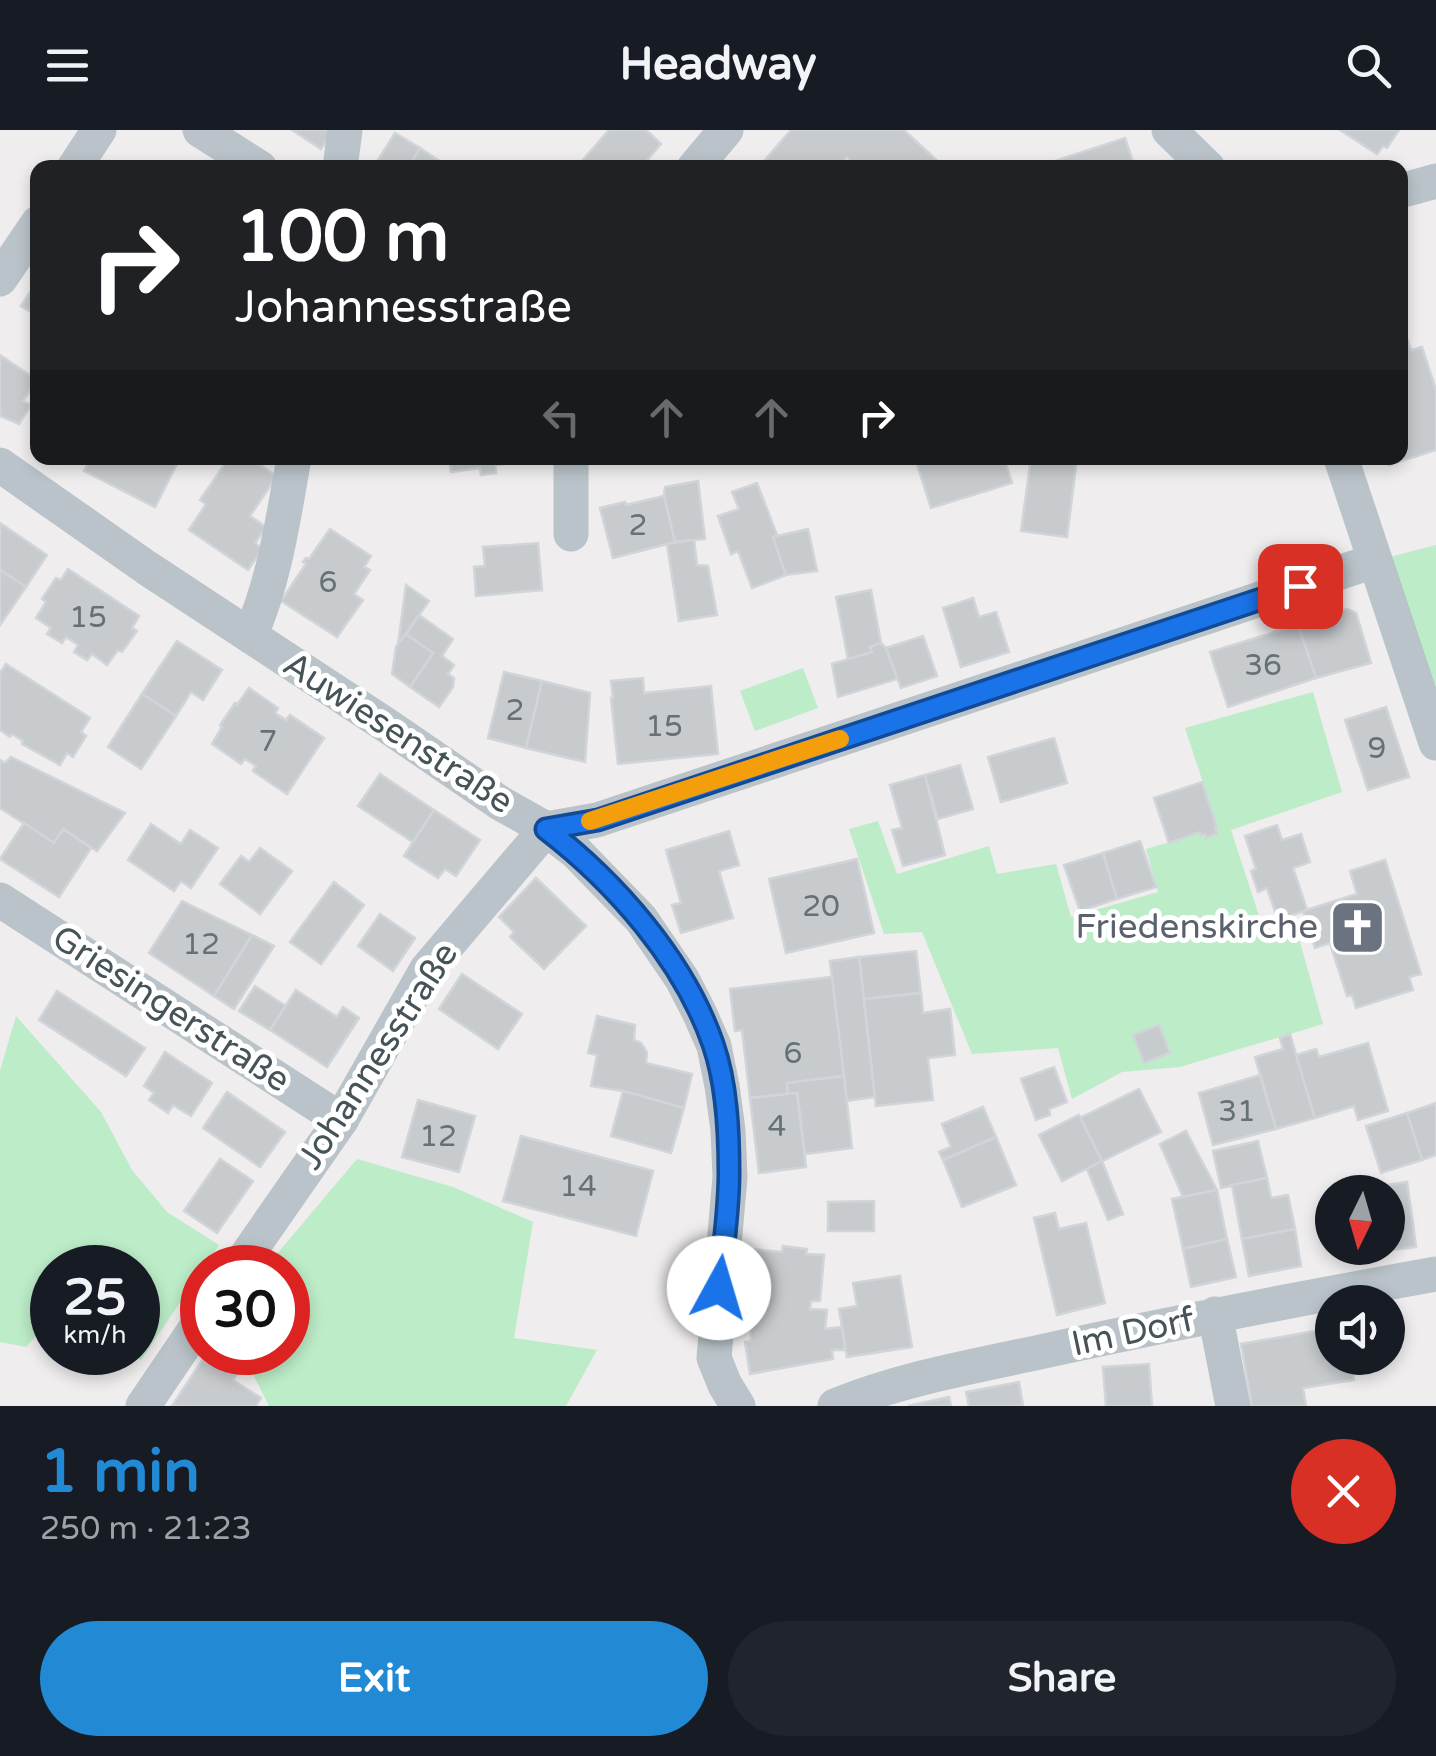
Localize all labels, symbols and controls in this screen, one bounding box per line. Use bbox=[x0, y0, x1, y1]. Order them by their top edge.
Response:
icon: menu bbox=[40, 38, 95, 93]
text: Headway bbox=[620, 38, 816, 92]
icon: search bbox=[1341, 38, 1396, 93]
text: 100 m bbox=[235, 196, 449, 280]
icon: right bbox=[70, 200, 200, 330]
text: Johannesstraße bbox=[235, 281, 572, 335]
icon: left bbox=[534, 390, 589, 445]
icon: ahead bbox=[639, 390, 694, 445]
icon: ahead bbox=[744, 390, 799, 445]
icon: right bbox=[849, 390, 904, 445]
house number: 2 bbox=[629, 507, 647, 544]
pin bbox=[1258, 544, 1343, 629]
icon: arrive bbox=[1273, 559, 1328, 614]
house number: 6 bbox=[319, 564, 337, 601]
house number: 15 bbox=[69, 599, 107, 636]
street label: Auwiesenstraße bbox=[275, 643, 521, 823]
house number: 36 bbox=[1244, 647, 1282, 684]
house number: 2 bbox=[506, 692, 524, 729]
house number: 15 bbox=[645, 708, 683, 745]
house number: 7 bbox=[259, 723, 277, 760]
house number: 9 bbox=[1368, 730, 1386, 767]
house number: 20 bbox=[802, 888, 840, 925]
church icon: Friedenskirche bbox=[1327, 897, 1387, 957]
place label: Friedenskirche bbox=[1075, 906, 1318, 948]
street label: Griesingerstraße bbox=[44, 917, 298, 1101]
house number: 12 bbox=[182, 926, 220, 963]
street label: Johannesstraße bbox=[289, 935, 467, 1177]
house number: 6 bbox=[784, 1035, 802, 1072]
house number: 31 bbox=[1218, 1093, 1256, 1130]
house number: 4 bbox=[768, 1108, 786, 1145]
house number: 12 bbox=[419, 1118, 457, 1155]
house number: 14 bbox=[559, 1168, 597, 1205]
north arrow bbox=[1315, 1175, 1405, 1265]
map controls bbox=[1315, 1175, 1405, 1375]
position arrow bbox=[667, 1236, 771, 1340]
speed limit sign: 30 bbox=[180, 1245, 310, 1375]
text: 25 bbox=[64, 1268, 126, 1328]
button: sound bbox=[1315, 1285, 1405, 1375]
street label: Im Dorf bbox=[1068, 1298, 1199, 1365]
text: km/h bbox=[64, 1320, 126, 1350]
text: 1 min bbox=[40, 1436, 200, 1508]
button: close bbox=[1291, 1439, 1396, 1544]
text: 250 m · 21:23 bbox=[40, 1510, 252, 1548]
button: Exit bbox=[40, 1621, 708, 1736]
button: Share bbox=[728, 1621, 1396, 1736]

